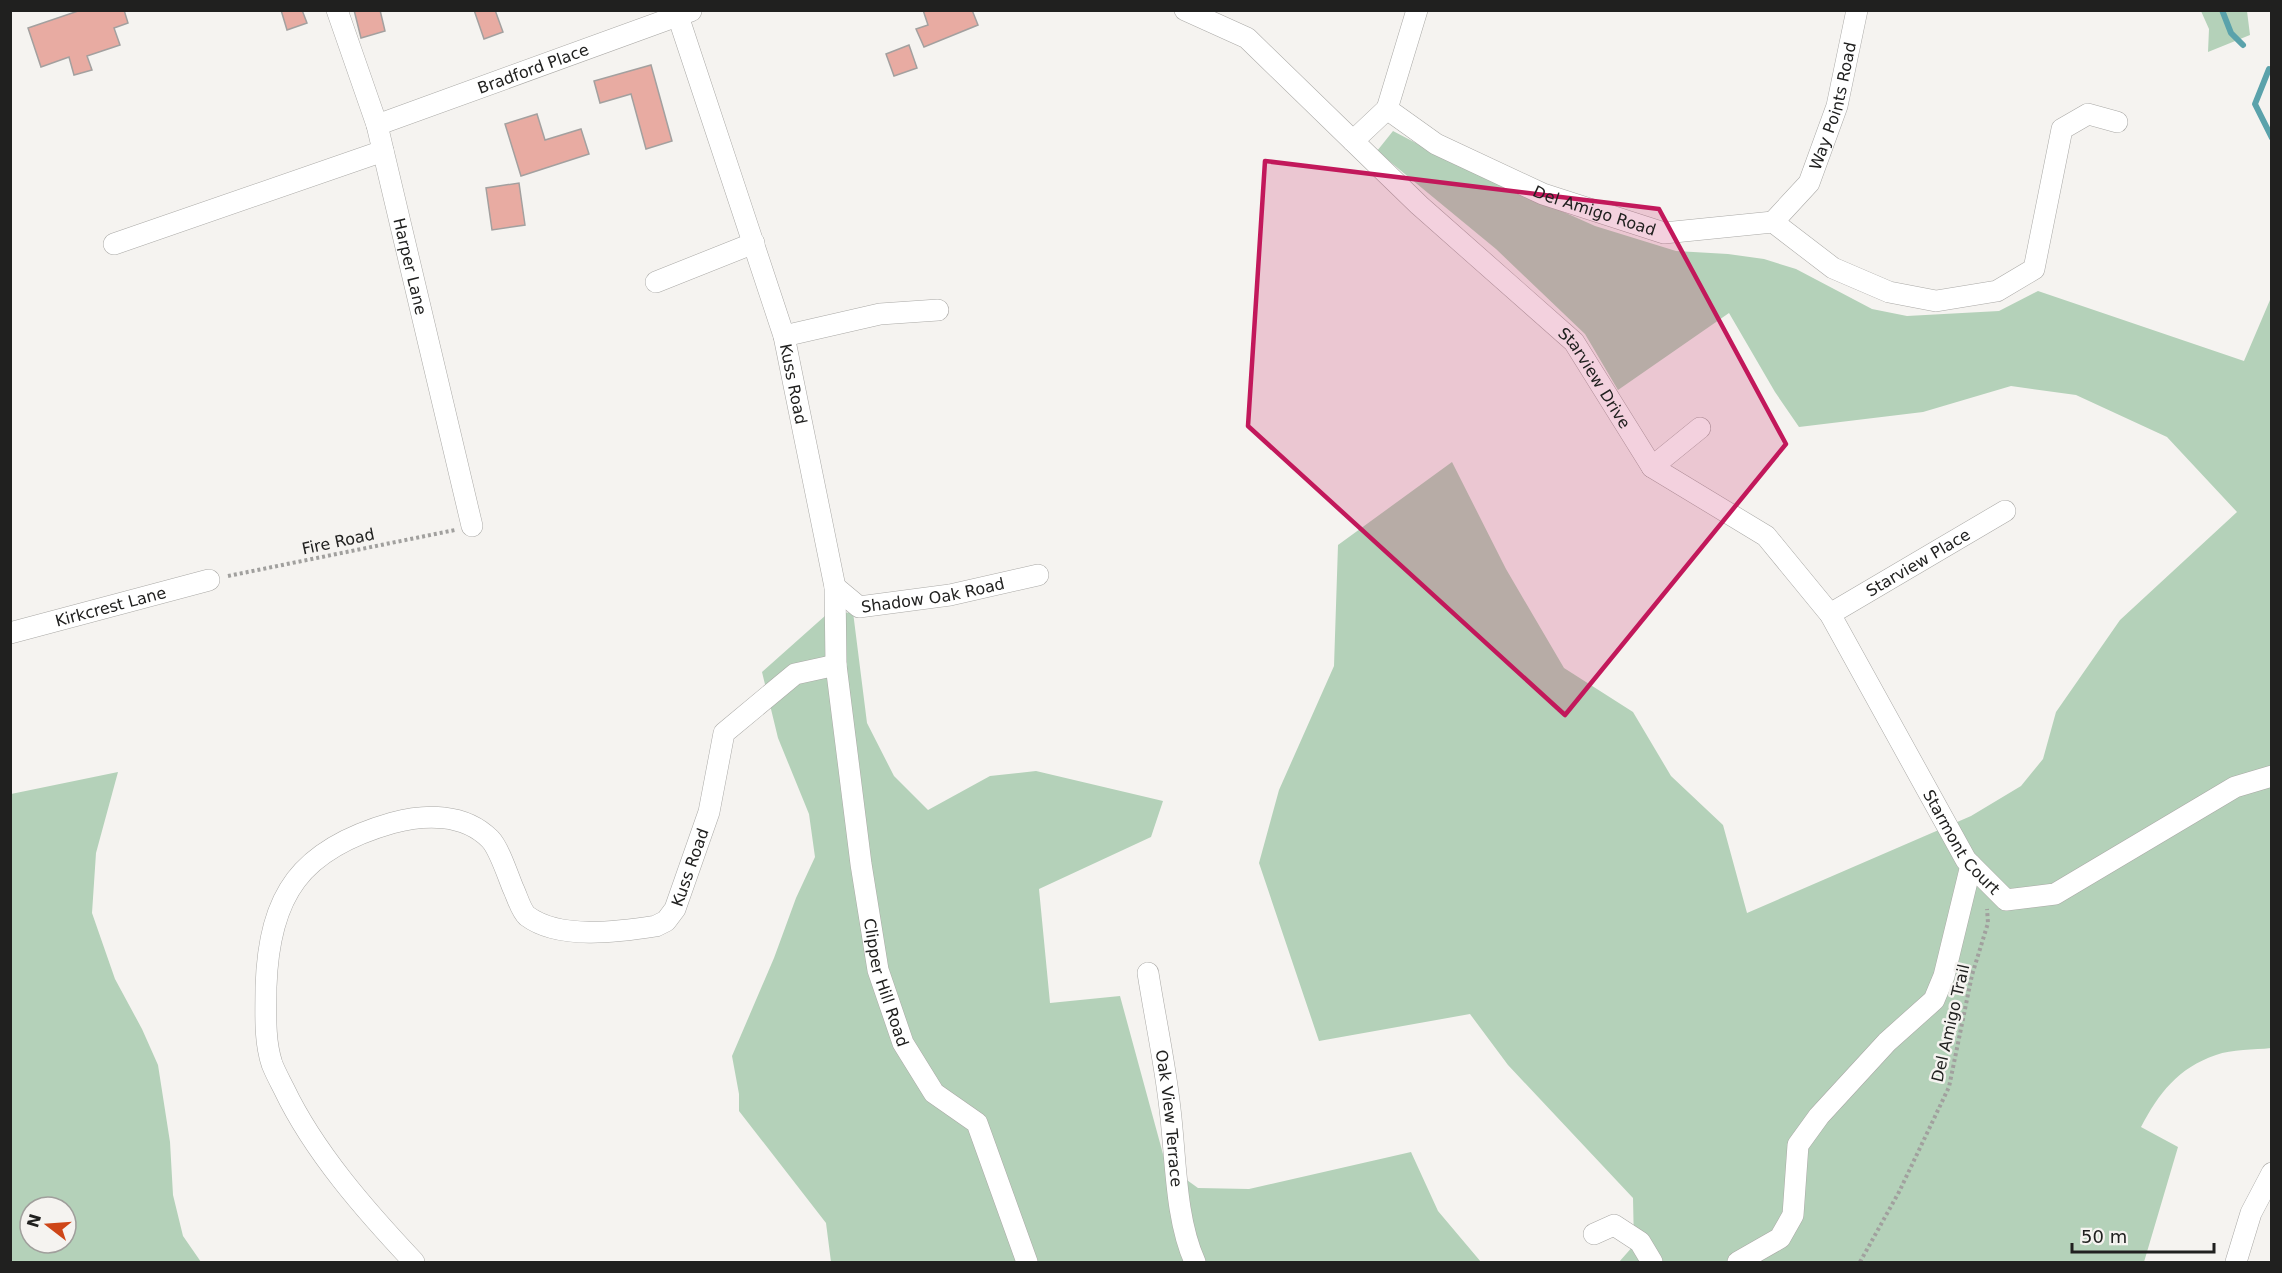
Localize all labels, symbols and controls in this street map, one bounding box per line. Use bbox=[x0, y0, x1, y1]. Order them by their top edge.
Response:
street label: Bradford Place bbox=[475, 40, 591, 98]
street label: Way Points Road bbox=[1806, 40, 1860, 173]
street label: Del Amigo Road bbox=[1530, 182, 1658, 240]
street label: Harper Lane bbox=[389, 216, 431, 317]
street label: Starview Drive bbox=[1554, 324, 1635, 432]
street label: Kuss Road bbox=[776, 342, 811, 426]
street label: Fire Road bbox=[300, 525, 376, 558]
street label: Starview Place bbox=[1863, 525, 1974, 601]
street label: Shadow Oak Road bbox=[860, 574, 1006, 617]
street label: Kirkcrest Lane bbox=[53, 583, 168, 631]
street label: Starmont Court bbox=[1919, 786, 2004, 898]
street label: Kuss Road bbox=[668, 826, 713, 909]
street label: Clipper Hill Road bbox=[860, 917, 912, 1049]
street label: Del Amigo Trail bbox=[1928, 962, 1973, 1084]
street label: Oak View Terrace bbox=[1152, 1048, 1186, 1188]
north arrow bbox=[18, 1195, 78, 1255]
text: N bbox=[23, 1212, 45, 1230]
scale bar bbox=[2072, 1216, 2214, 1254]
text: 50 m bbox=[2081, 1226, 2127, 1247]

